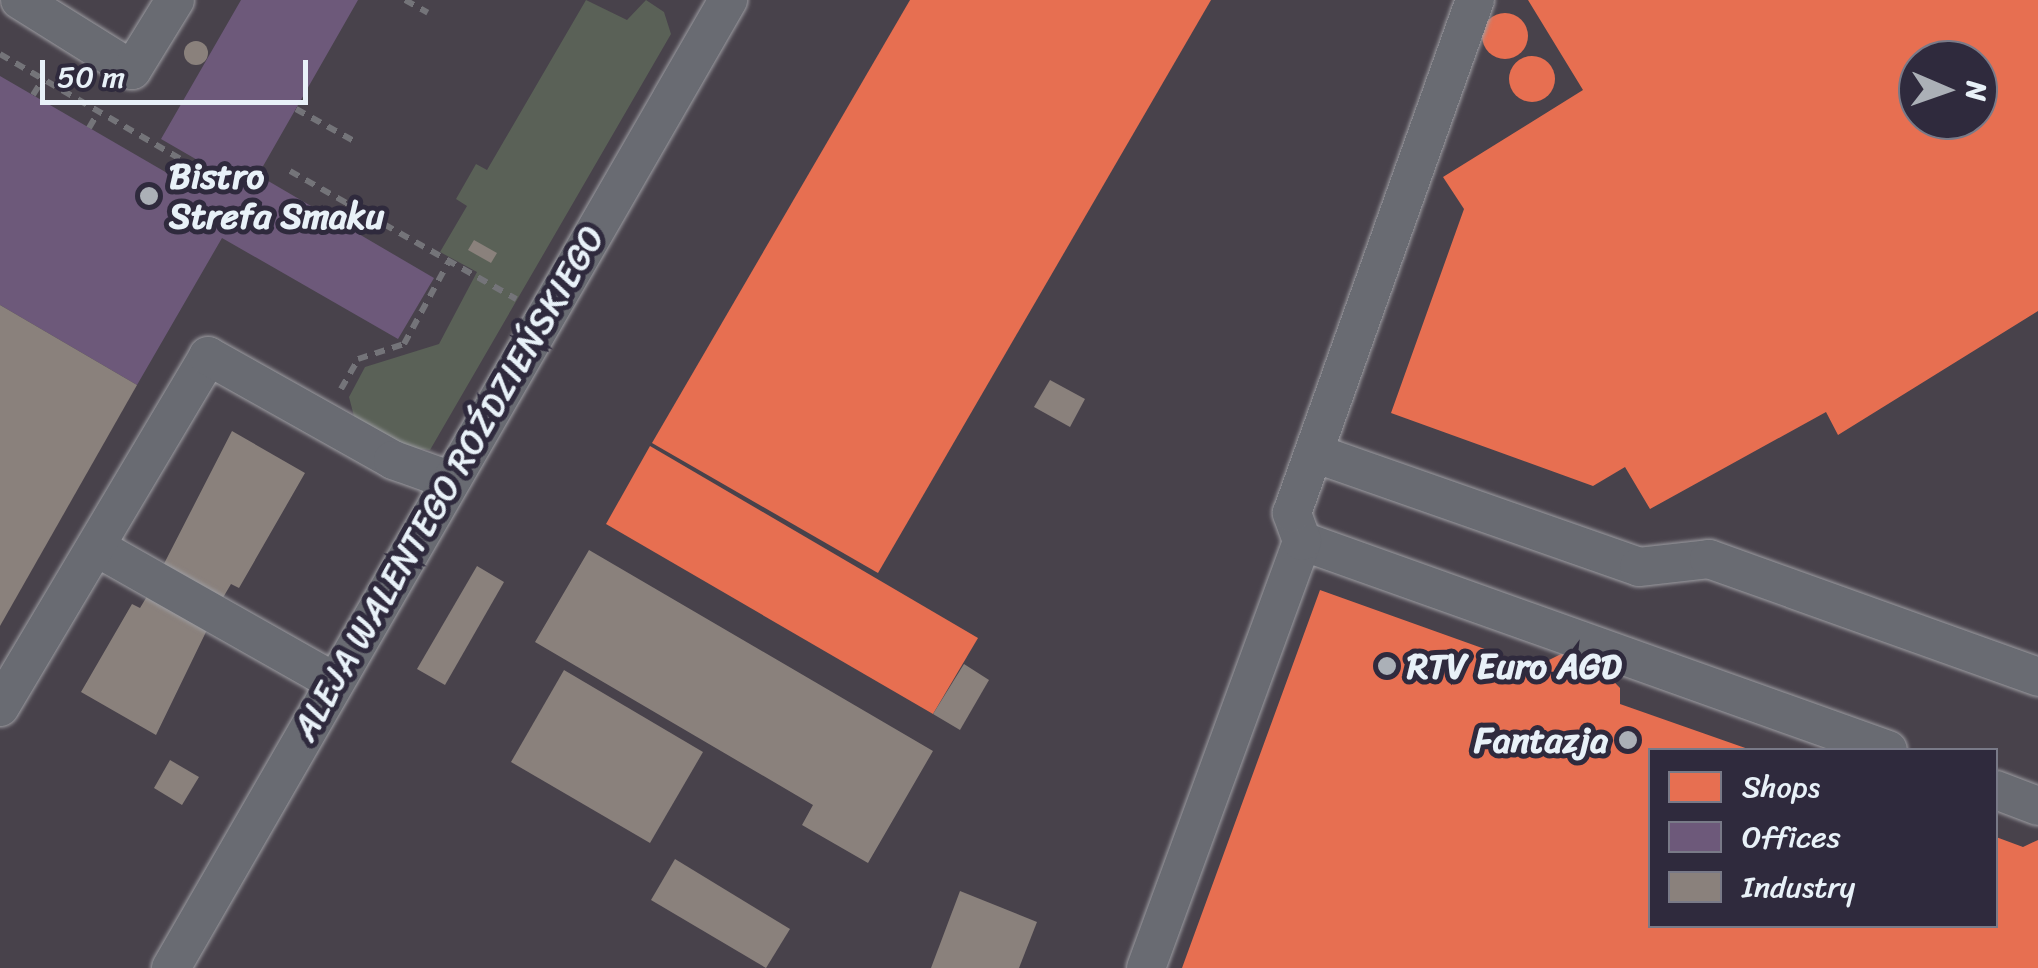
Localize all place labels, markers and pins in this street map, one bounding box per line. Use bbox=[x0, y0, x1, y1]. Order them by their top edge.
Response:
place label: Bistro Strefa Smaku bbox=[169, 155, 384, 237]
marker: Bistro Strefa Smaku bbox=[138, 185, 160, 207]
place label: RTV Euro AGD bbox=[1407, 645, 1622, 687]
marker: RTV Euro AGD bbox=[1376, 655, 1398, 677]
place label: Fantazja bbox=[1474, 719, 1608, 761]
marker: Fantazja bbox=[1617, 729, 1639, 751]

